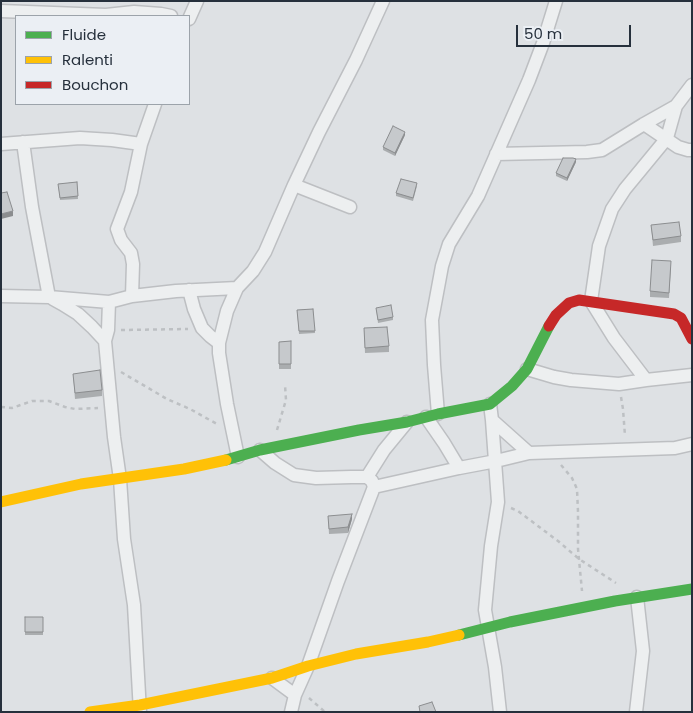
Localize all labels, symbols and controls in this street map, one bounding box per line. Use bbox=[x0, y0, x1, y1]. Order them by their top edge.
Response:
legend bbox=[15, 15, 190, 105]
scale bar bbox=[518, 15, 633, 47]
text: 50 m bbox=[524, 23, 562, 44]
text: Fluide bbox=[62, 24, 106, 45]
text: Ralenti bbox=[62, 49, 113, 70]
text: Bouchon bbox=[62, 74, 128, 95]

